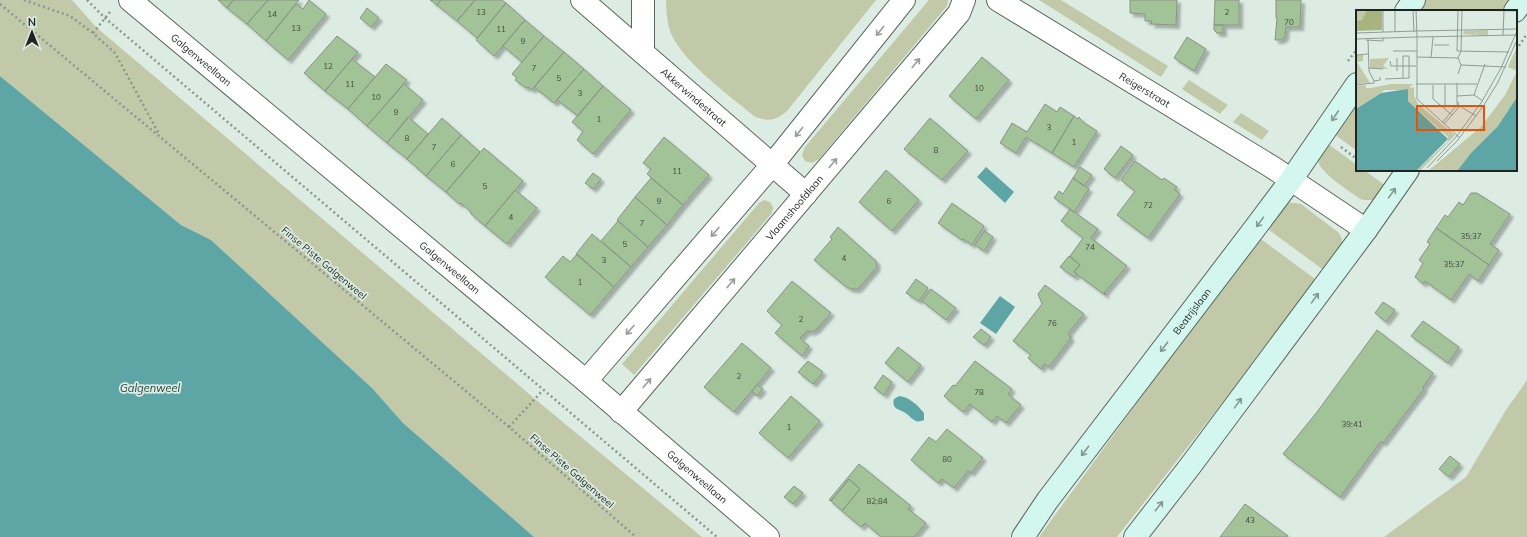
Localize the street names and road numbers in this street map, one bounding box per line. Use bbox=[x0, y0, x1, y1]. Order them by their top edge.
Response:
street label: Galgenweellaan bbox=[168, 31, 234, 89]
street label: Akkerwindestraat bbox=[658, 65, 730, 129]
street label: Reigerstraat bbox=[1117, 69, 1173, 110]
street label: Vlaamshoofdlaan bbox=[763, 172, 826, 243]
street label: Finse Piste Galgenweel bbox=[279, 224, 369, 302]
street label: Galgenweellaan bbox=[417, 238, 483, 297]
street label: Beatrijslaan bbox=[1170, 285, 1214, 337]
street label: Finse Piste Galgenweel bbox=[527, 431, 617, 511]
street label: Galgenweellaan bbox=[665, 447, 730, 506]

